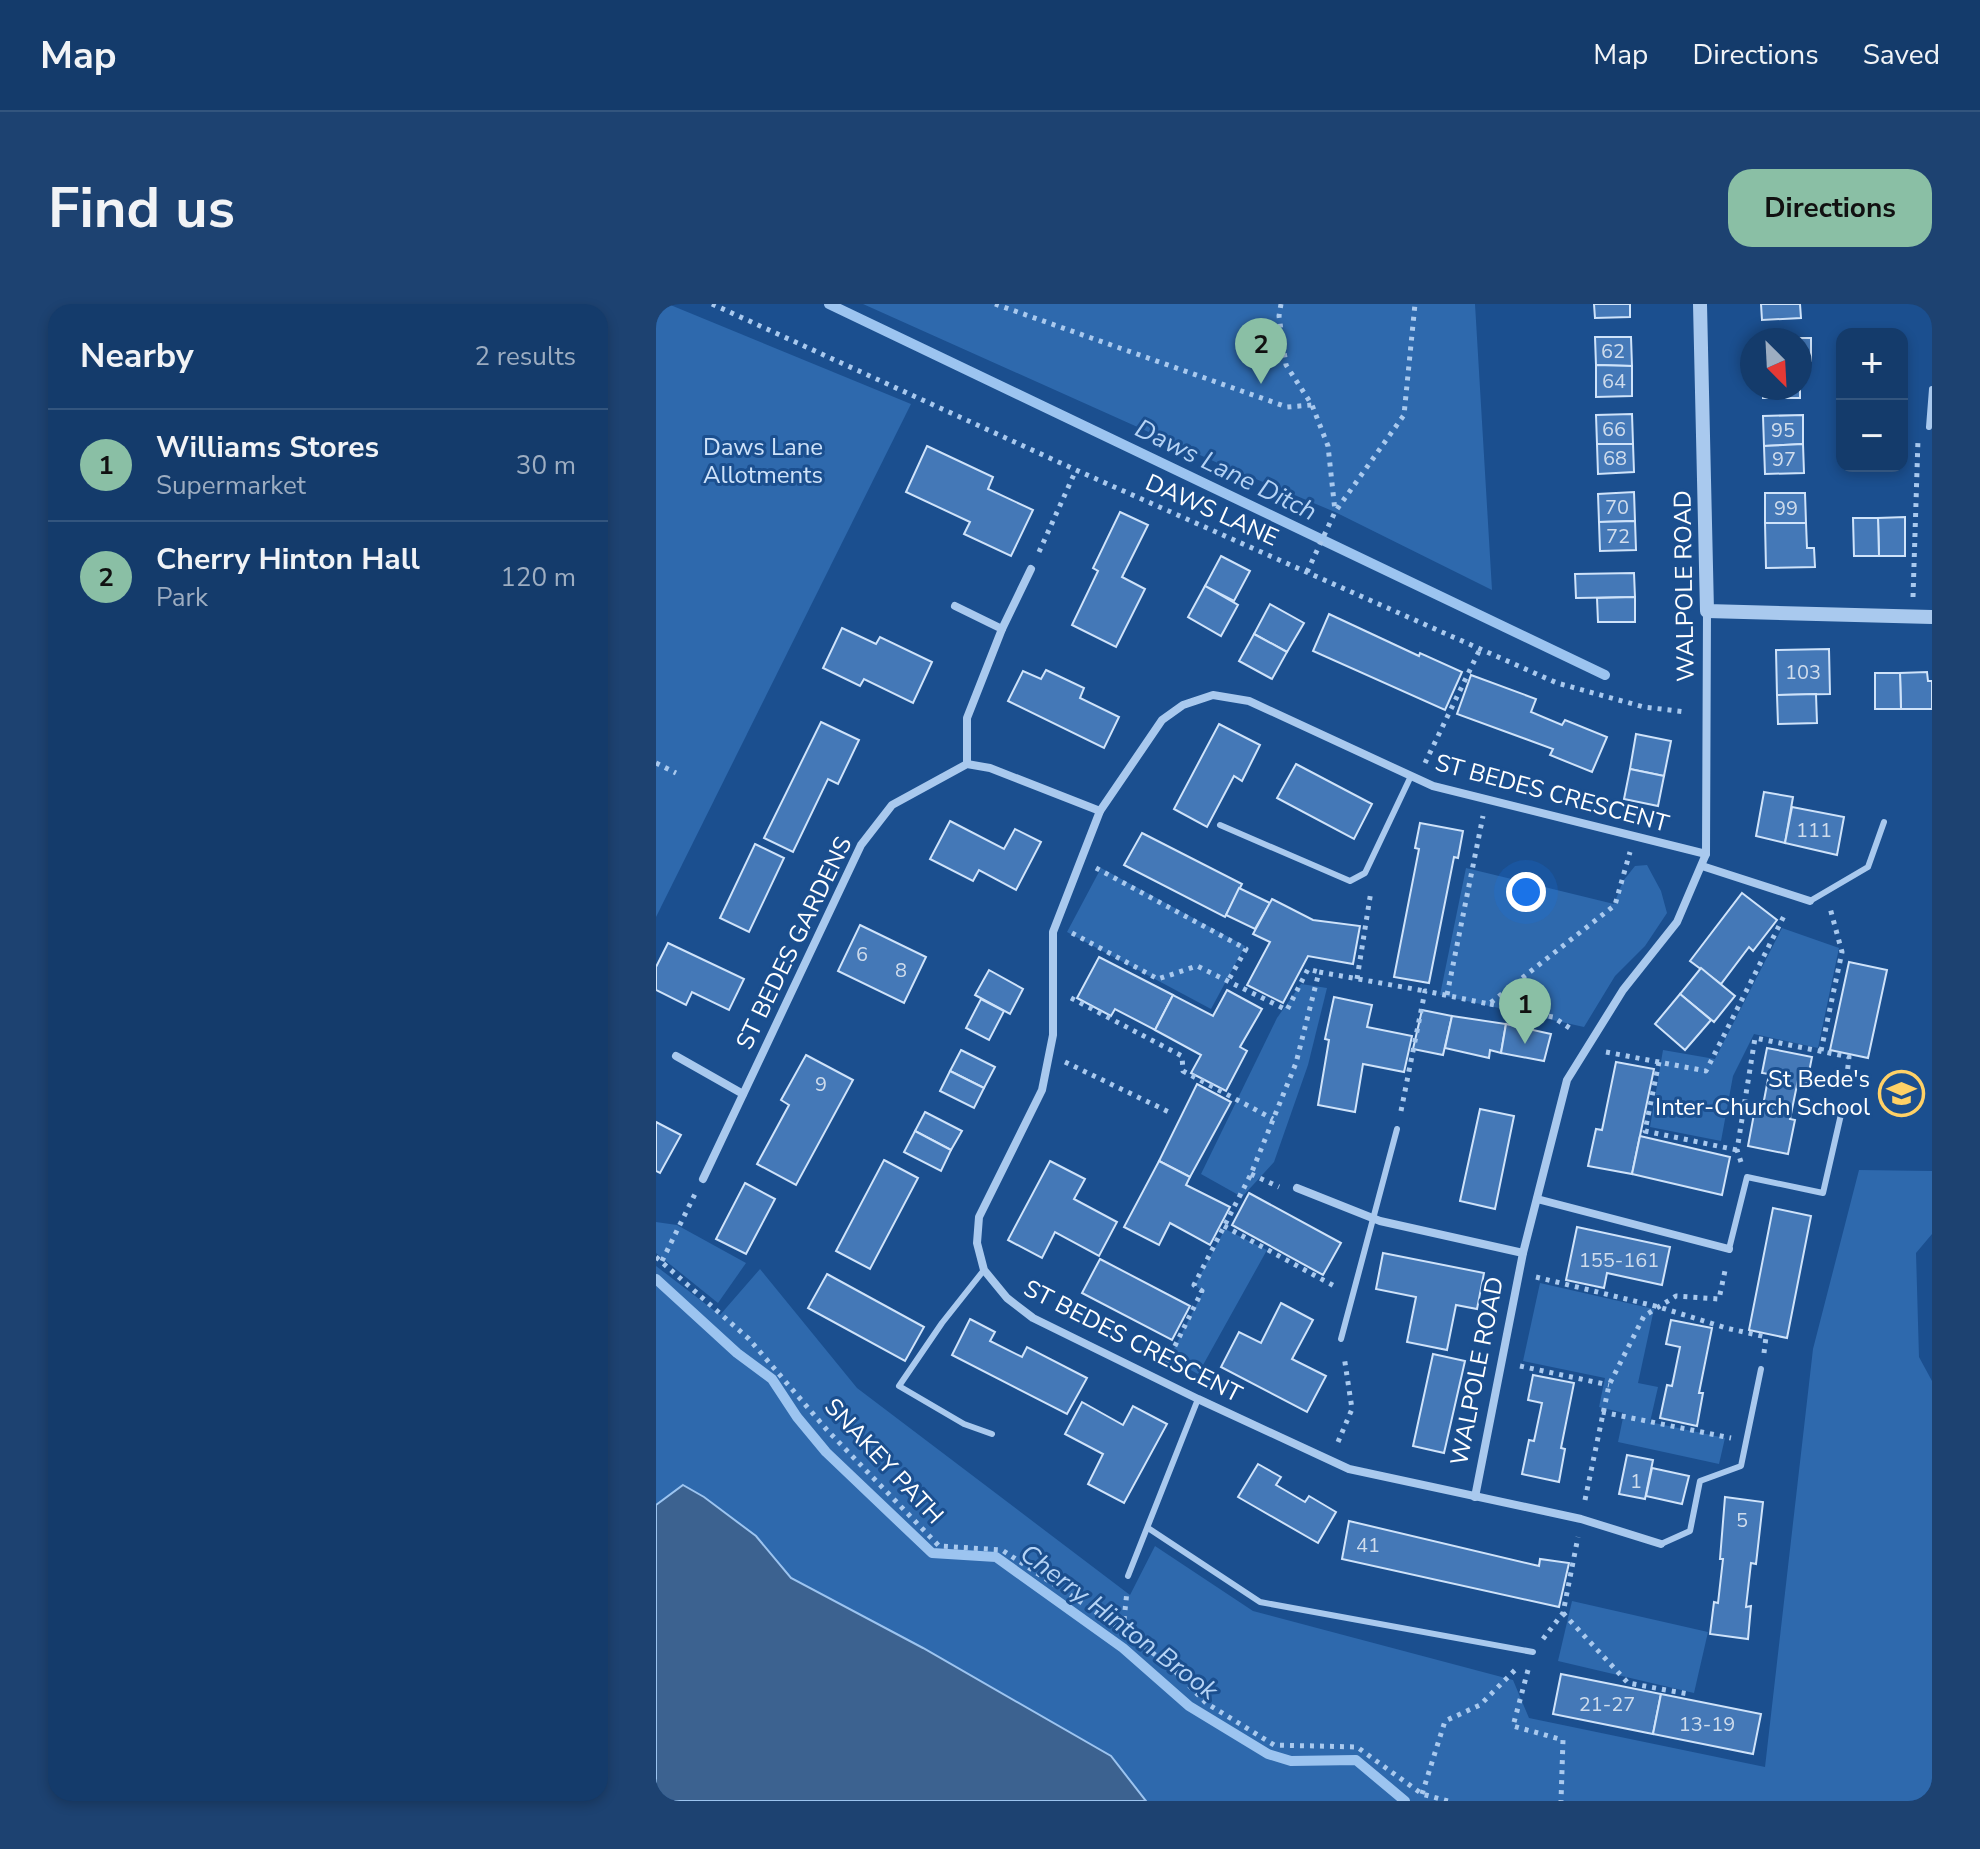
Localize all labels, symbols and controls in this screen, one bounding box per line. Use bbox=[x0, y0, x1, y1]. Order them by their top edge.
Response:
text: Map bbox=[40, 30, 117, 81]
text: Map bbox=[1593, 36, 1648, 74]
text: Directions bbox=[1692, 36, 1819, 74]
text: Saved bbox=[1863, 36, 1940, 74]
button: Directions bbox=[1728, 169, 1932, 247]
text: Find us bbox=[48, 170, 235, 247]
pin: 2 bbox=[1235, 318, 1287, 384]
north arrow bbox=[1740, 328, 1812, 400]
map controls bbox=[1836, 328, 1908, 472]
button: + bbox=[1836, 328, 1908, 400]
text: Nearby bbox=[80, 333, 194, 379]
house number: 62 bbox=[1601, 338, 1625, 365]
text: 2 results bbox=[475, 339, 576, 374]
house number: 64 bbox=[1602, 368, 1626, 395]
button: − bbox=[1836, 400, 1908, 472]
water label: Daws Lane Ditch bbox=[1129, 411, 1323, 529]
house number: 66 bbox=[1602, 416, 1626, 443]
house number: 95 bbox=[1771, 417, 1795, 444]
text: Williams Stores bbox=[156, 427, 379, 468]
park label: Daws Lane Allotments bbox=[703, 431, 823, 491]
house number: 68 bbox=[1603, 445, 1627, 472]
house number: 97 bbox=[1772, 446, 1796, 473]
text: 1 bbox=[98, 448, 114, 483]
text: 30 m bbox=[516, 448, 576, 483]
street label: DAWS LANE bbox=[1140, 466, 1284, 554]
text: Supermarket bbox=[156, 468, 306, 503]
street label: WALPOLE ROAD bbox=[1666, 490, 1702, 682]
house number: 70 bbox=[1605, 494, 1629, 521]
house number: 99 bbox=[1774, 495, 1798, 522]
house number: 72 bbox=[1606, 523, 1630, 550]
text: Cherry Hinton Hall bbox=[156, 539, 420, 580]
text: 2 bbox=[98, 560, 114, 595]
text: 120 m bbox=[500, 560, 576, 595]
text: Park bbox=[156, 580, 208, 615]
house number: 103 bbox=[1785, 659, 1821, 686]
street label: ST BEDES CRESCENT bbox=[1432, 746, 1673, 840]
house number: 111 bbox=[1796, 817, 1832, 844]
street label: ST BEDES GARDENS bbox=[729, 831, 859, 1055]
your location bbox=[1506, 872, 1546, 912]
house number: 6 bbox=[856, 941, 868, 968]
house number: 8 bbox=[895, 957, 907, 984]
pin: 1 bbox=[1499, 978, 1551, 1044]
place label: St Bede's Inter-Church School bbox=[1655, 1063, 1870, 1123]
school or university icon: St Bede's Inter-Church School bbox=[1877, 1069, 1925, 1117]
house number: 9 bbox=[815, 1071, 827, 1098]
house number: 155-161 bbox=[1579, 1247, 1659, 1274]
street label: ST BEDES CRESCENT bbox=[1018, 1272, 1248, 1410]
street label: WALPOLE ROAD bbox=[1443, 1274, 1511, 1468]
street label: SNAKEY PATH bbox=[817, 1391, 951, 1531]
house number: 1 bbox=[1630, 1468, 1642, 1495]
house number: 5 bbox=[1736, 1507, 1748, 1534]
house number: 41 bbox=[1356, 1532, 1380, 1559]
water label: Cherry Hinton Brook bbox=[1013, 1536, 1226, 1709]
house number: 21-27 bbox=[1579, 1691, 1635, 1718]
house number: 13-19 bbox=[1679, 1711, 1735, 1738]

